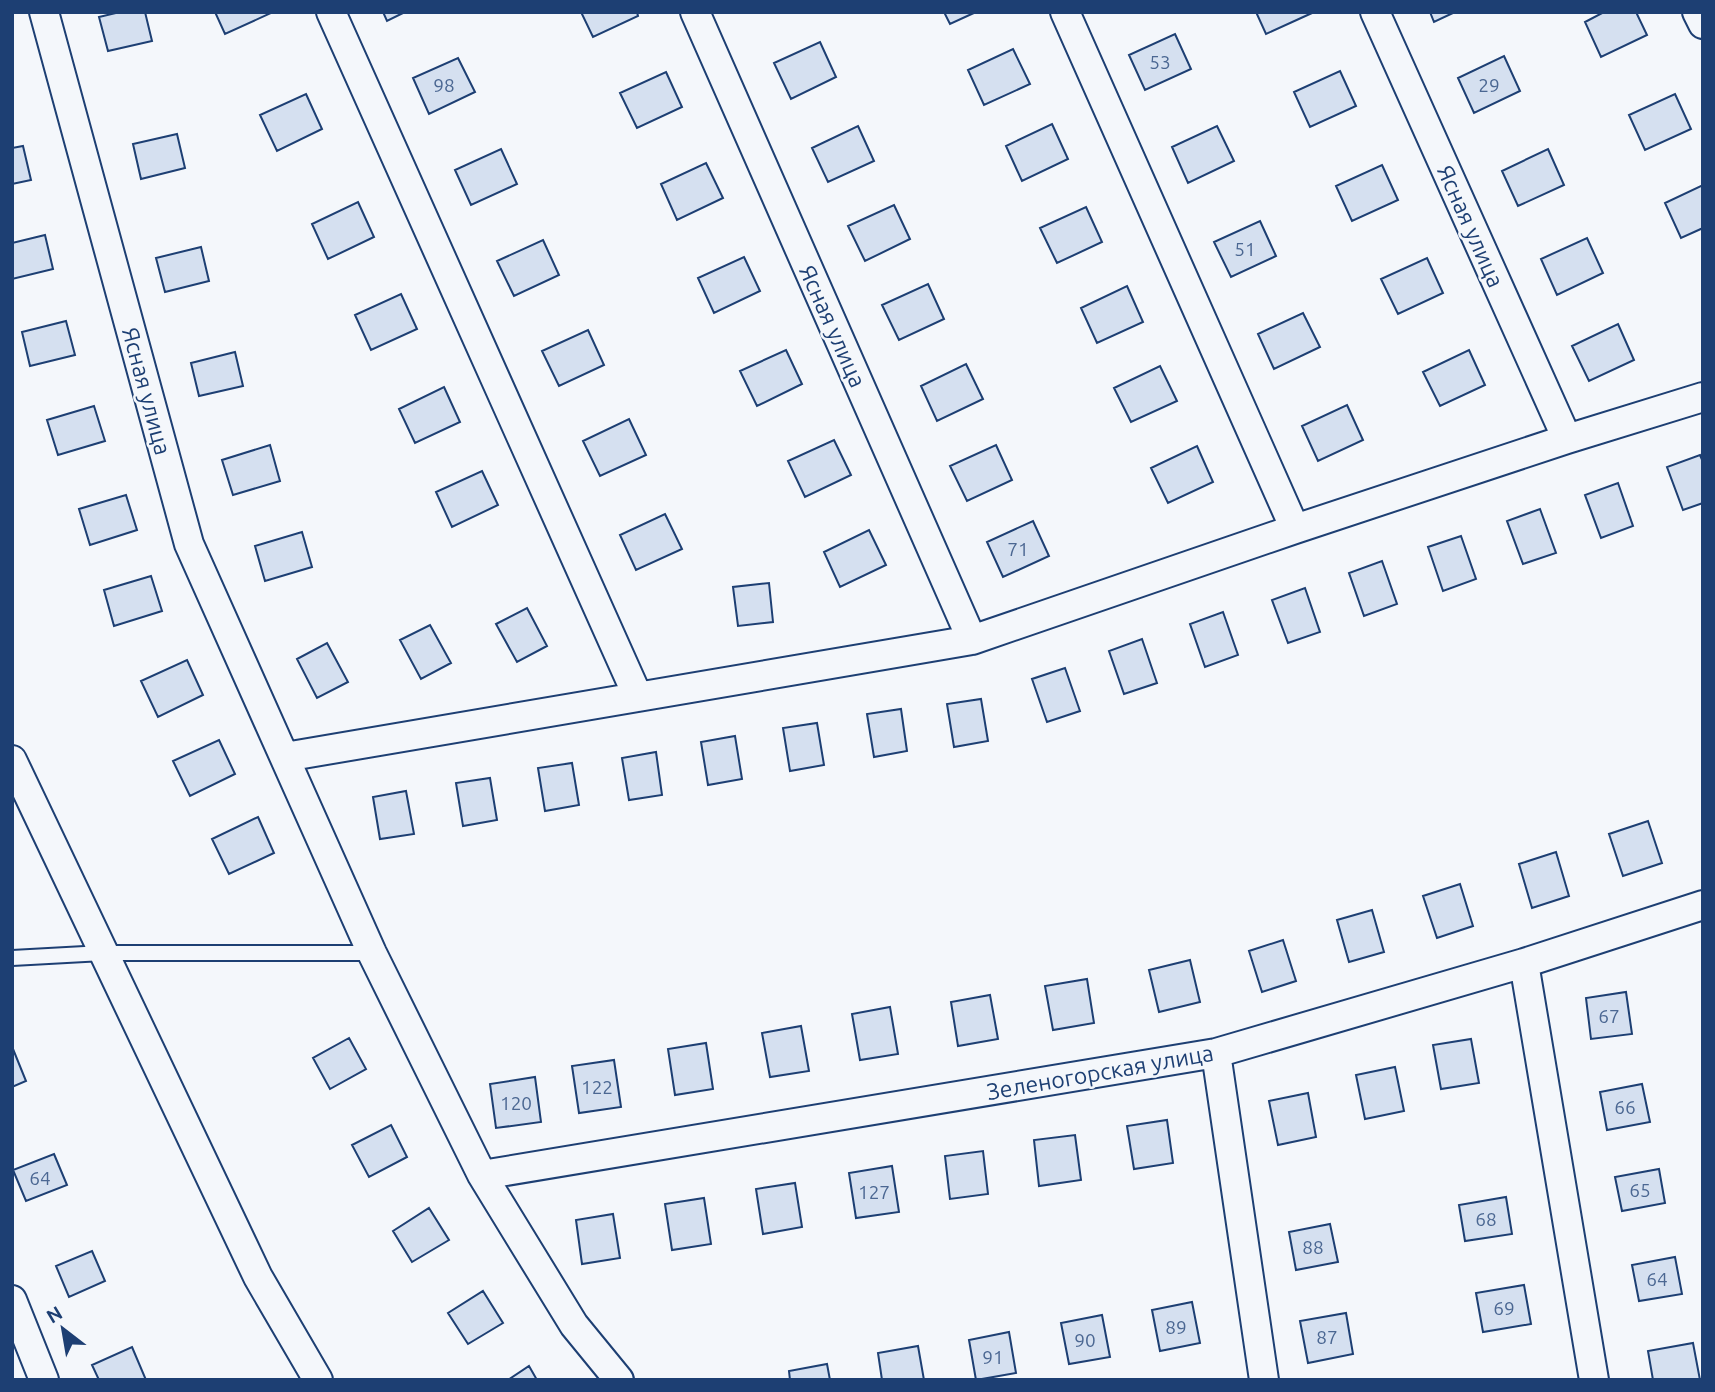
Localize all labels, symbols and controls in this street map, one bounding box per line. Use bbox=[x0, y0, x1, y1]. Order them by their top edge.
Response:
house number: 53 bbox=[1149, 51, 1171, 73]
house number: 98 bbox=[433, 74, 455, 96]
house number: 29 bbox=[1478, 74, 1500, 96]
street label: Ясная улица bbox=[1433, 161, 1509, 291]
house number: 51 bbox=[1234, 238, 1256, 260]
street label: Ясная улица bbox=[795, 261, 871, 391]
street label: Ясная улица bbox=[118, 325, 176, 457]
house number: 71 bbox=[1007, 538, 1029, 560]
house number: 67 bbox=[1598, 1005, 1620, 1027]
street label: Зеленогорская улица bbox=[985, 1040, 1215, 1104]
house number: 122 bbox=[581, 1076, 613, 1098]
house number: 120 bbox=[500, 1092, 532, 1114]
house number: 66 bbox=[1614, 1096, 1636, 1118]
house number: 64 bbox=[29, 1167, 51, 1189]
house number: 65 bbox=[1629, 1179, 1651, 1201]
house number: 127 bbox=[858, 1181, 890, 1203]
house number: 68 bbox=[1475, 1208, 1497, 1230]
house number: 88 bbox=[1302, 1236, 1324, 1258]
house number: 64 bbox=[1646, 1268, 1668, 1290]
north arrow bbox=[28, 1294, 98, 1364]
house number: 69 bbox=[1493, 1297, 1515, 1319]
text: N bbox=[42, 1301, 66, 1328]
house number: 89 bbox=[1165, 1316, 1187, 1338]
house number: 87 bbox=[1316, 1326, 1338, 1348]
house number: 90 bbox=[1074, 1329, 1096, 1351]
house number: 91 bbox=[982, 1346, 1004, 1368]

